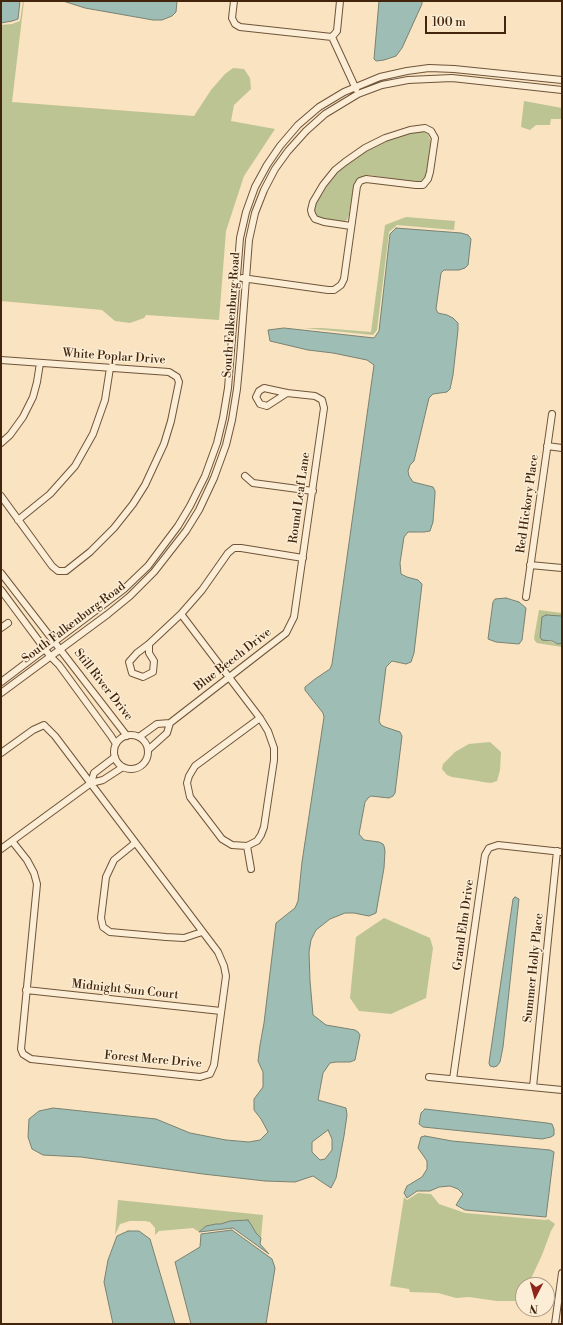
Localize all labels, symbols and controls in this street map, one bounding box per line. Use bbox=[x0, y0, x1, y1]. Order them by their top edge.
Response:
scale bar bbox=[427, 8, 508, 34]
text: 100 m bbox=[432, 15, 466, 30]
street label: South Falkenburg Road bbox=[220, 252, 244, 378]
street label: White Poplar Drive bbox=[62, 346, 166, 368]
street label: Round Leaf Lane bbox=[286, 451, 314, 545]
street label: Red Hickory Place bbox=[514, 454, 542, 554]
street label: South Falkenburg Road bbox=[19, 579, 129, 667]
street label: Blue Beech Drive bbox=[192, 625, 274, 695]
street label: Still River Drive bbox=[71, 646, 135, 724]
street label: Grand Elm Drive bbox=[450, 879, 478, 971]
street label: Summer Holly Place bbox=[521, 912, 547, 1024]
street label: Midnight Sun Court bbox=[71, 977, 179, 1003]
street label: Forest Mere Drive bbox=[104, 1049, 202, 1071]
north arrow bbox=[515, 1277, 555, 1317]
text: N bbox=[529, 1301, 539, 1315]

